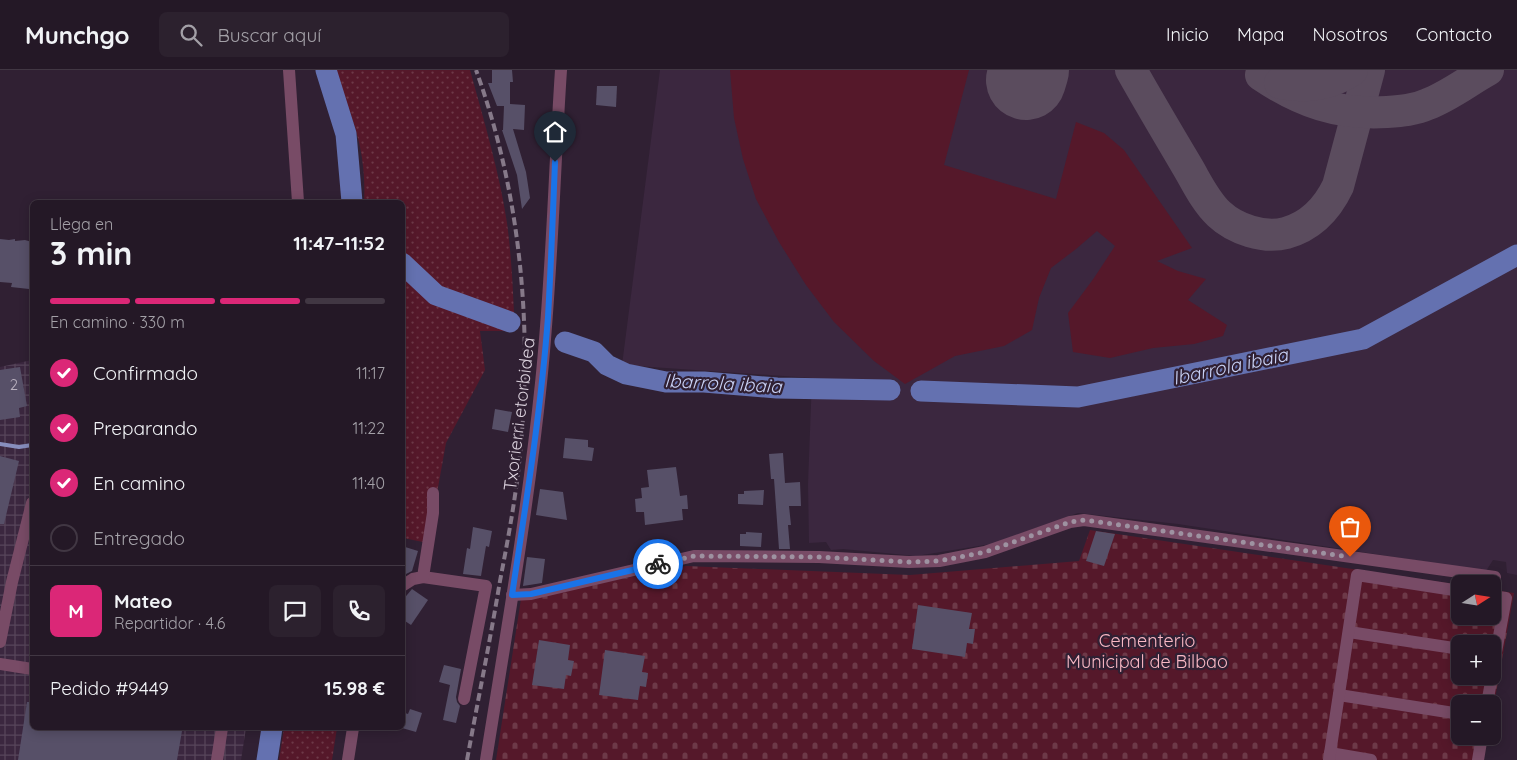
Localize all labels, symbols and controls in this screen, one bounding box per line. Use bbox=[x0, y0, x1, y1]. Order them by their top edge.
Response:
search box bbox=[159, 12, 509, 57]
text: Munchgo bbox=[25, 20, 129, 50]
icon: search bbox=[177, 21, 205, 49]
text: Buscar aquí bbox=[217, 23, 321, 47]
text: Inicio bbox=[1166, 23, 1209, 46]
text: Mapa bbox=[1237, 23, 1285, 46]
text: Nosotros bbox=[1313, 23, 1388, 46]
text: Contacto bbox=[1416, 23, 1492, 46]
pin bbox=[534, 111, 576, 162]
icon: home bbox=[541, 118, 569, 146]
text: Llega en bbox=[50, 214, 113, 234]
text: 11:47–11:52 bbox=[293, 231, 385, 255]
text: 3 min bbox=[50, 233, 132, 273]
text: En camino · 330 m bbox=[50, 312, 185, 332]
street label: Txorierri etorbidea bbox=[498, 336, 540, 492]
water label: Ibarrola ibaia bbox=[1170, 342, 1291, 390]
icon: check bbox=[50, 359, 78, 387]
text: Confirmado bbox=[93, 361, 198, 385]
text: 11:17 bbox=[356, 363, 385, 383]
water label: Ibarrola ibaia bbox=[664, 368, 784, 398]
house number: 2 bbox=[10, 375, 18, 394]
icon: check bbox=[50, 414, 78, 442]
text: Preparando bbox=[93, 416, 198, 440]
text: 11:22 bbox=[352, 418, 385, 438]
icon: check bbox=[50, 469, 78, 497]
text: En camino bbox=[93, 471, 185, 495]
text: 11:40 bbox=[352, 473, 385, 493]
pin bbox=[1329, 506, 1371, 557]
icon: bag bbox=[1336, 513, 1364, 541]
text: Entregado bbox=[93, 526, 185, 550]
courier bbox=[633, 539, 683, 589]
icon: bike bbox=[644, 550, 672, 578]
north arrow bbox=[1451, 575, 1501, 625]
map controls bbox=[1451, 575, 1501, 745]
button: chat bbox=[269, 585, 321, 637]
button: phone bbox=[333, 585, 385, 637]
text: Mateo bbox=[114, 589, 172, 613]
text: M bbox=[68, 599, 84, 623]
text: Repartidor · 4.6 bbox=[114, 613, 225, 633]
park label: Cementerio Municipal de Bilbao bbox=[1066, 629, 1228, 673]
button: + bbox=[1451, 635, 1501, 685]
text: Pedido #9449 bbox=[50, 676, 169, 700]
text: 15.98 € bbox=[324, 676, 385, 700]
button: − bbox=[1451, 695, 1501, 745]

